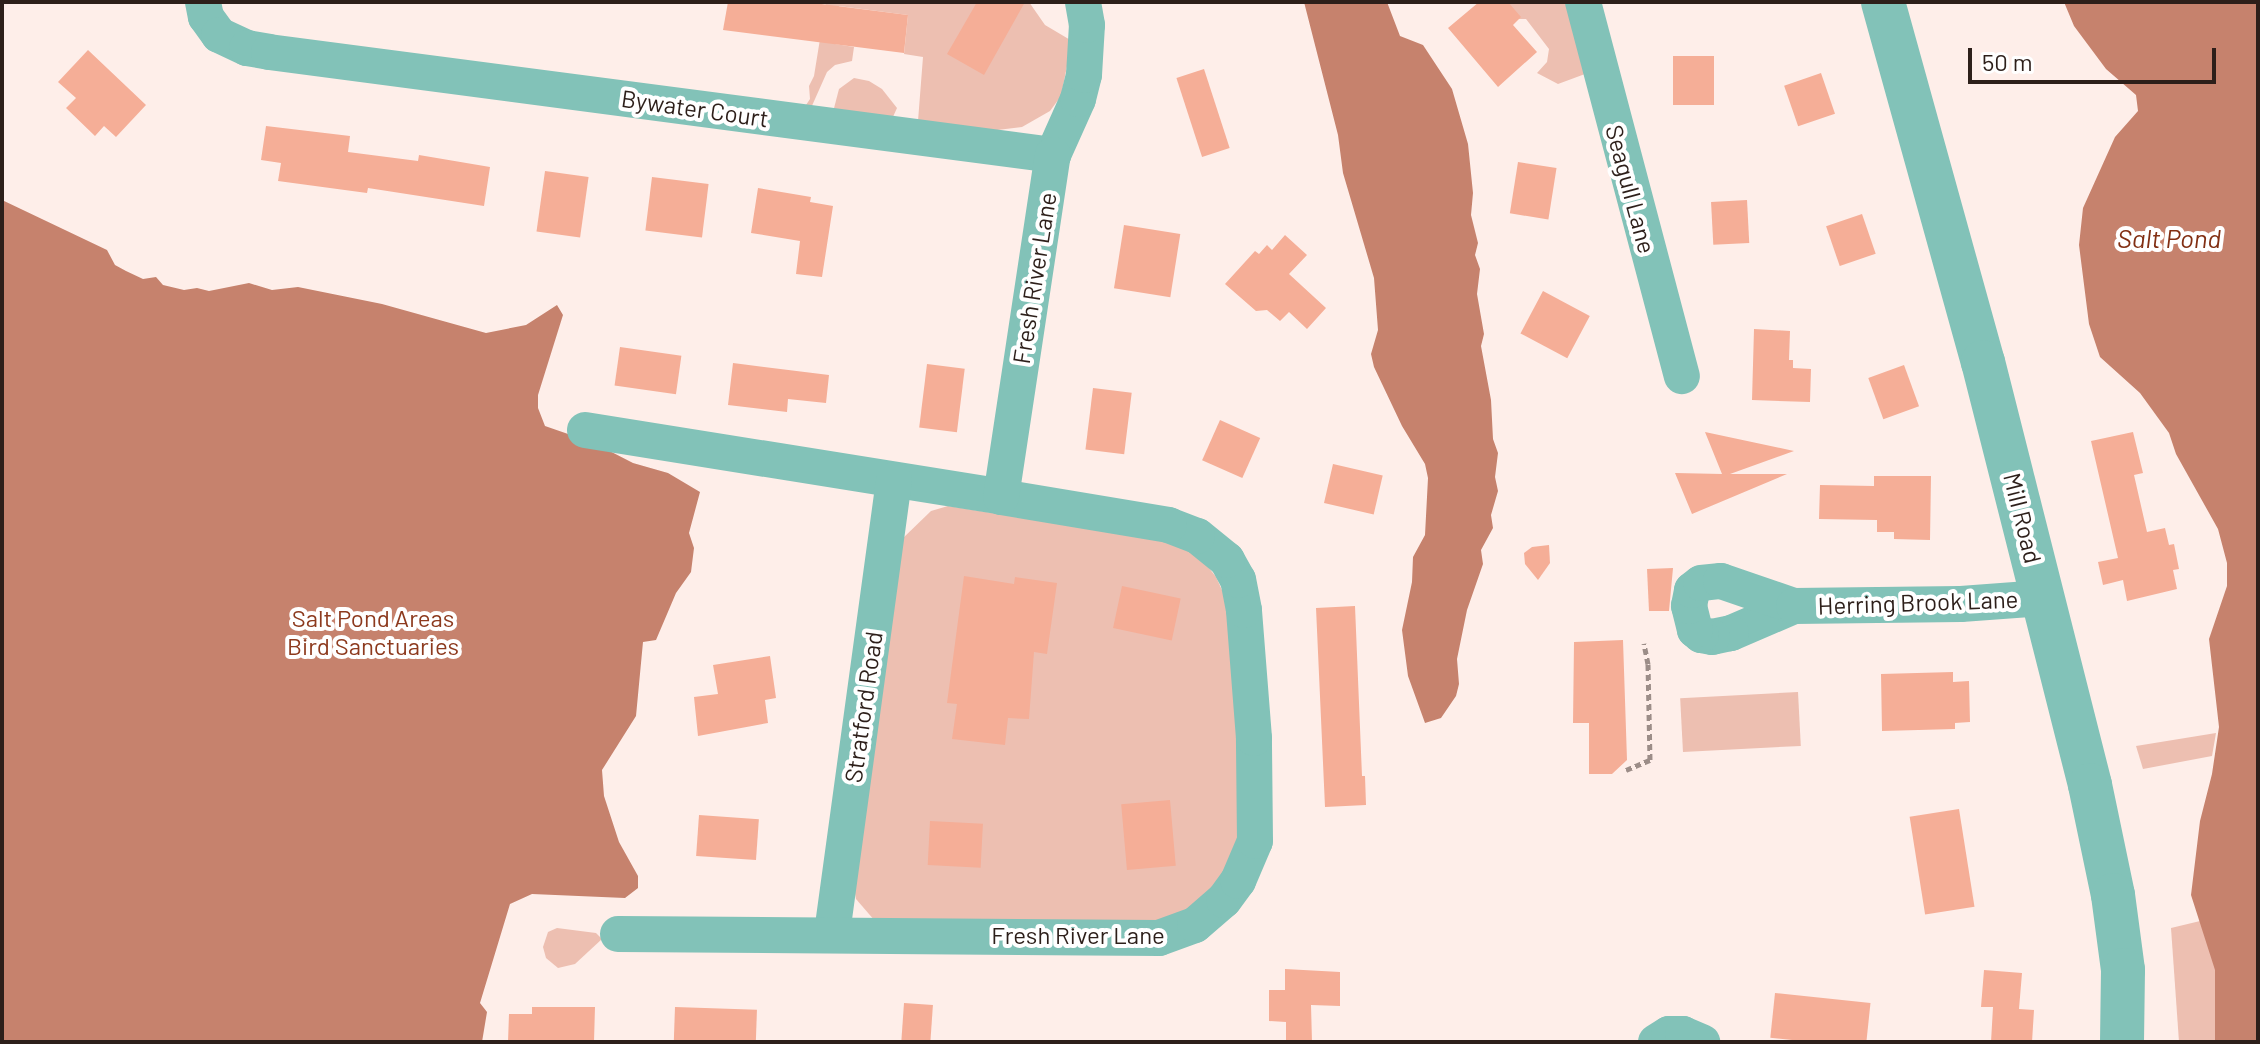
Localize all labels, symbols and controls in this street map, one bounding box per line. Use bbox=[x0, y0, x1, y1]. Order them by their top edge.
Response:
scale bar bbox=[1972, 32, 2220, 82]
text: 50 m bbox=[1982, 47, 2033, 76]
street label: Bywater Court bbox=[620, 83, 770, 133]
street label: Seagull Lane bbox=[1600, 122, 1662, 256]
street label: Fresh River Lane bbox=[1006, 190, 1062, 366]
water label: Salt Pond bbox=[2117, 222, 2221, 254]
street label: Mill Road bbox=[1998, 470, 2048, 566]
street label: Herring Brook Lane bbox=[1817, 584, 2019, 620]
park label: Salt Pond Areas Bird Sanctuaries bbox=[287, 604, 459, 660]
street label: Stratford Road bbox=[838, 630, 888, 784]
street label: Fresh River Lane bbox=[991, 921, 1165, 949]

